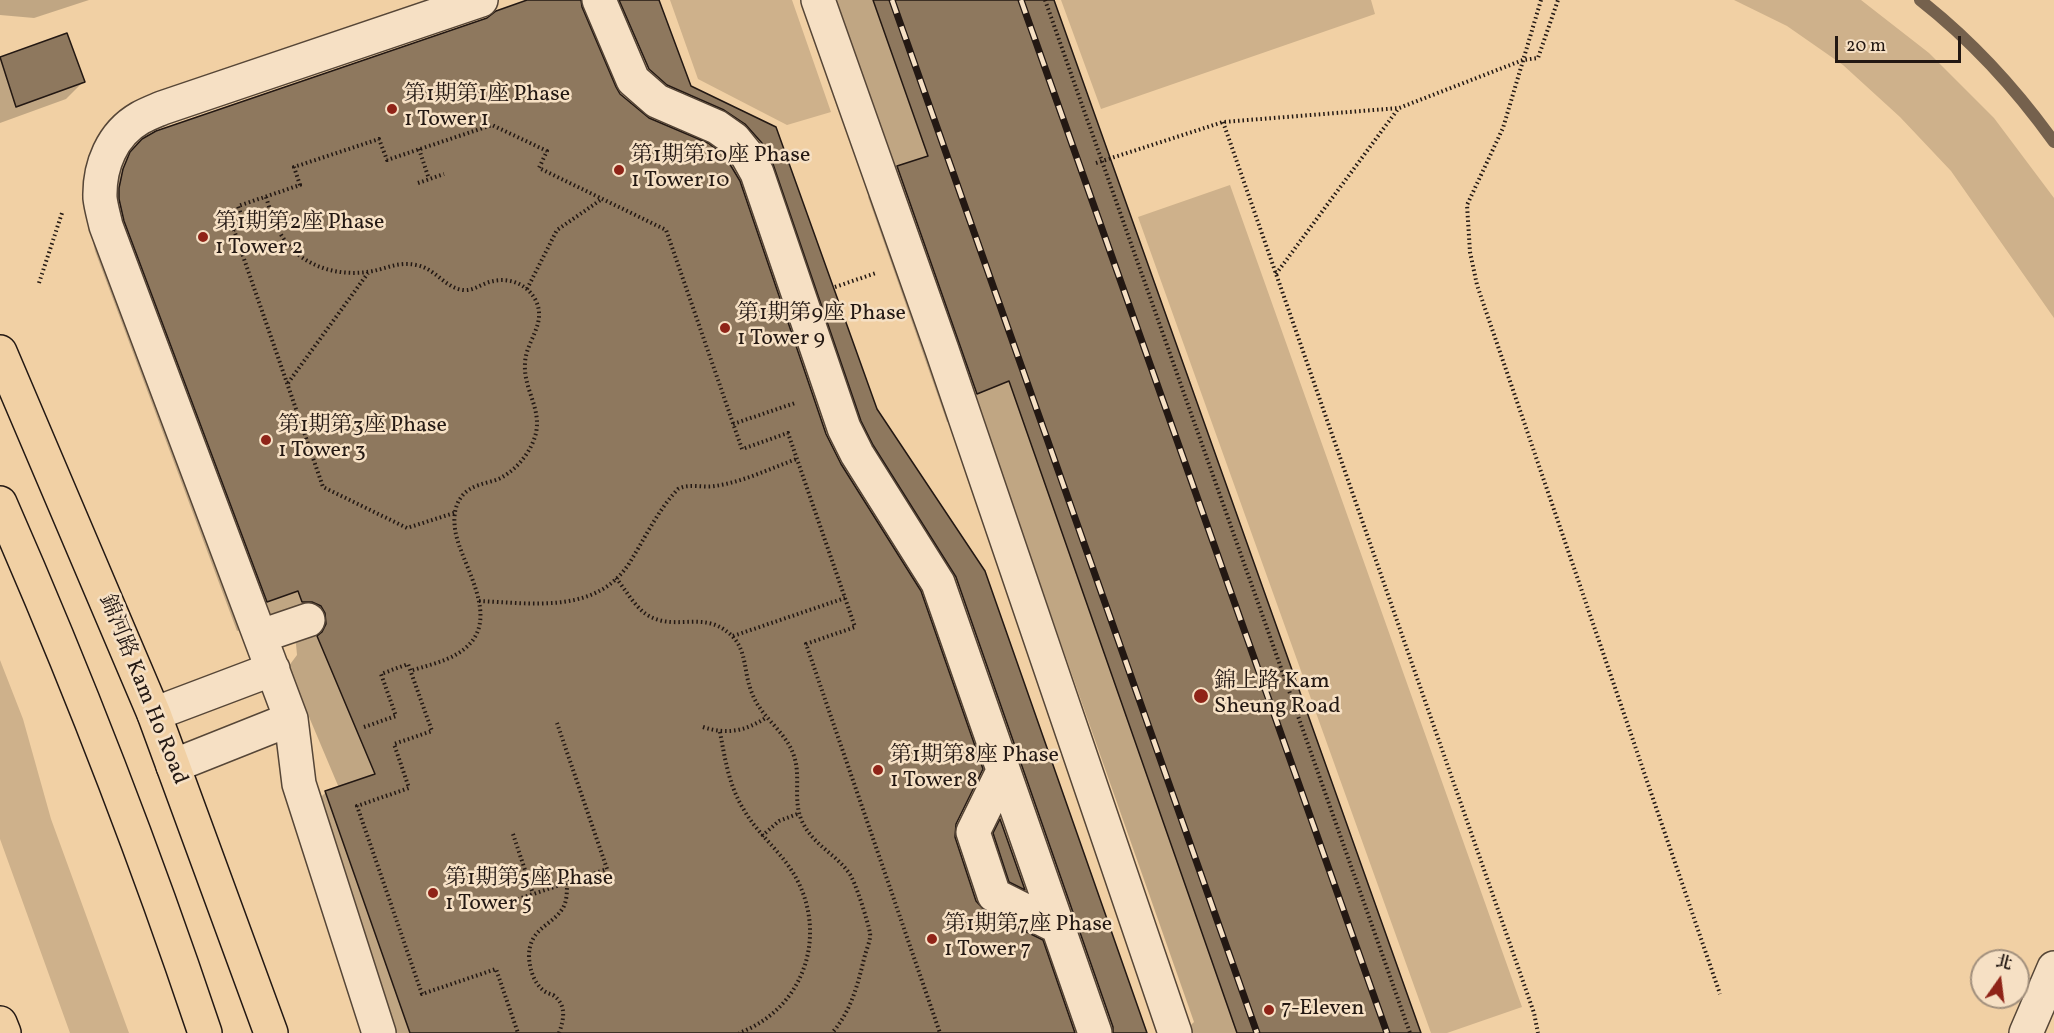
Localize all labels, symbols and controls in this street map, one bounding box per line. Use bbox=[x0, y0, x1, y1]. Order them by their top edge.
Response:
scale bar bbox=[1838, 24, 1964, 62]
text: 20 m bbox=[1846, 34, 1886, 59]
place label: 第1期第1座 Phase 1 Tower 1 bbox=[404, 83, 570, 134]
marker: 第1期第1座 Phase 1 Tower 1 bbox=[385, 102, 399, 116]
place label: 第1期第10座 Phase 1 Tower 10 bbox=[631, 144, 810, 196]
marker: 第1期第10座 Phase 1 Tower 10 bbox=[612, 163, 626, 177]
place label: 第1期第2座 Phase 1 Tower 2 bbox=[215, 211, 384, 262]
marker: 第1期第2座 Phase 1 Tower 2 bbox=[196, 230, 210, 244]
place label: 第1期第9座 Phase 1 Tower 9 bbox=[737, 302, 906, 354]
marker: 第1期第9座 Phase 1 Tower 9 bbox=[718, 321, 732, 335]
place label: 第1期第3座 Phase 1 Tower 3 bbox=[278, 414, 447, 466]
marker: 第1期第3座 Phase 1 Tower 3 bbox=[259, 433, 273, 447]
street label: 錦河路 Kam Ho Road bbox=[92, 591, 192, 789]
place label: 錦上路 Kam Sheung Road bbox=[1214, 670, 1341, 722]
marker: 錦上路 Kam Sheung Road bbox=[1192, 687, 1210, 705]
place label: 第1期第8座 Phase 1 Tower 8 bbox=[890, 744, 1059, 796]
marker: 第1期第8座 Phase 1 Tower 8 bbox=[871, 763, 885, 777]
place label: 第1期第5座 Phase 1 Tower 5 bbox=[445, 867, 613, 918]
marker: 第1期第5座 Phase 1 Tower 5 bbox=[426, 886, 440, 900]
place label: 第1期第7座 Phase 1 Tower 7 bbox=[944, 913, 1112, 964]
marker: 第1期第7座 Phase 1 Tower 7 bbox=[925, 932, 939, 946]
north arrow bbox=[1970, 949, 2030, 1009]
text: 北 bbox=[1993, 951, 2014, 976]
place label: 7-Eleven bbox=[1281, 997, 1364, 1023]
marker: 7-Eleven bbox=[1262, 1003, 1276, 1017]

